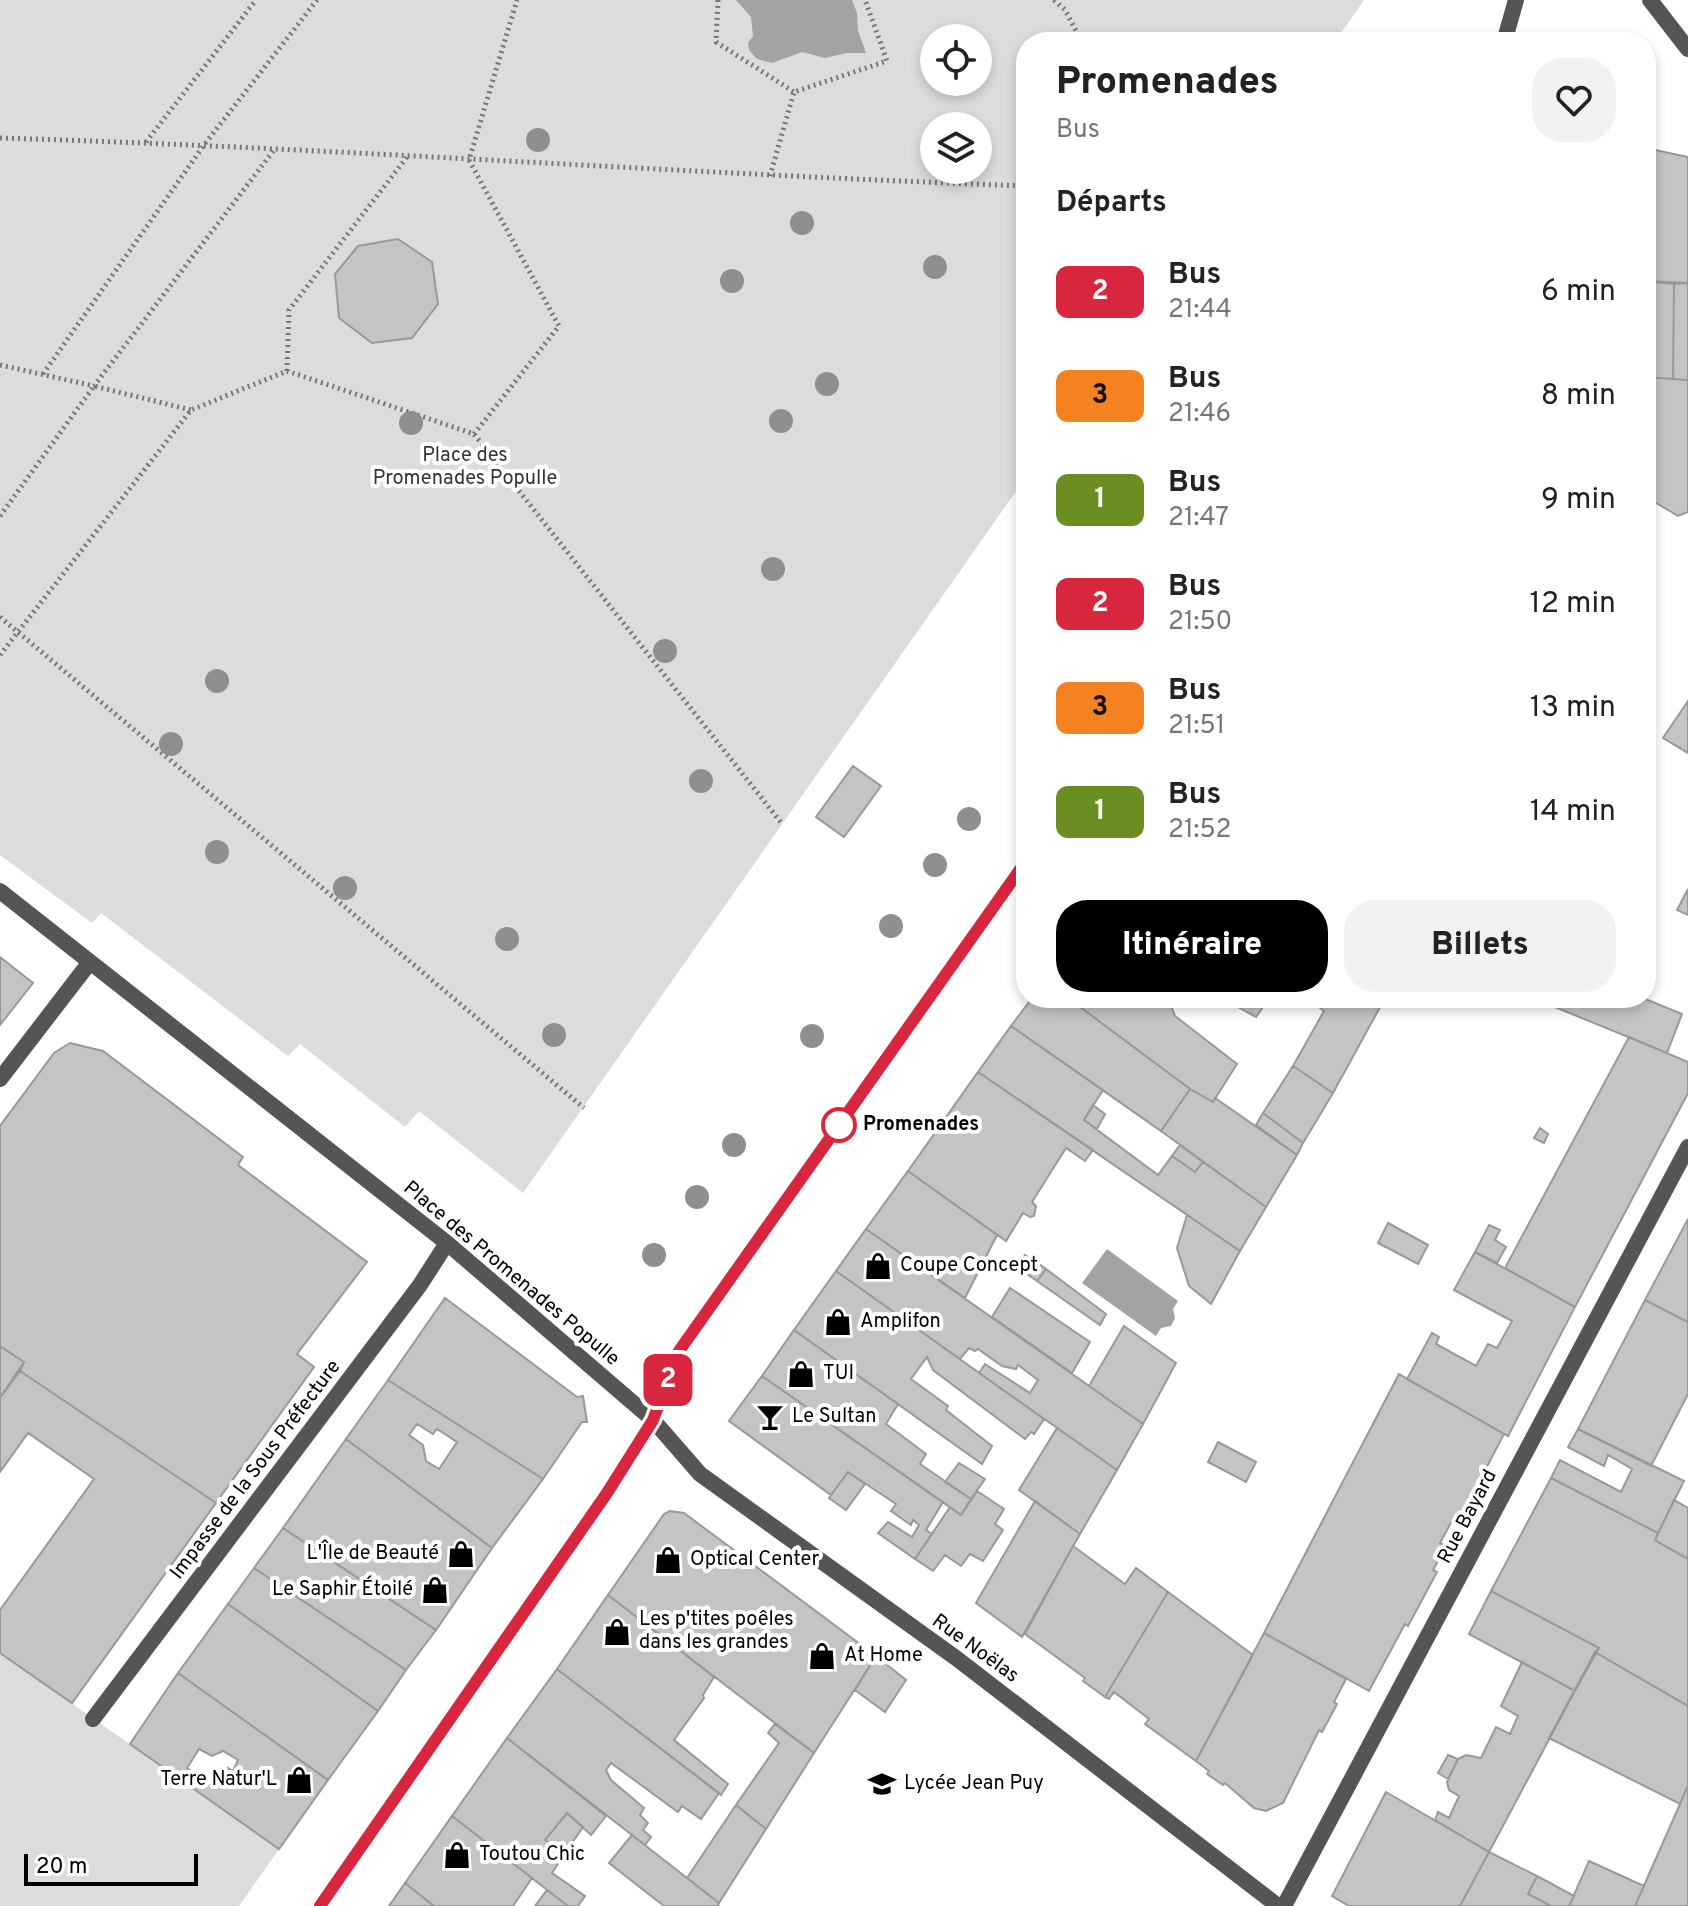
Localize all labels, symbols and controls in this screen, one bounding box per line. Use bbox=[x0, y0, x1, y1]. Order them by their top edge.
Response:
map controls bbox=[920, 24, 992, 184]
button: locate bbox=[920, 24, 992, 96]
button: heart bbox=[1532, 58, 1616, 142]
text: Promenades bbox=[1056, 59, 1279, 108]
button: layers bbox=[920, 112, 992, 184]
text: Bus bbox=[1056, 114, 1100, 147]
text: Départs bbox=[1056, 185, 1167, 222]
text: Bus bbox=[1168, 257, 1221, 294]
text: 2 bbox=[1091, 274, 1109, 310]
text: 6 min bbox=[1541, 274, 1616, 311]
text: 21:44 bbox=[1168, 294, 1232, 327]
text: Bus bbox=[1168, 361, 1221, 398]
text: 3 bbox=[1092, 378, 1108, 414]
text: 8 min bbox=[1541, 378, 1616, 415]
text: 21:46 bbox=[1168, 398, 1231, 431]
park label: Place des Promenades Populle bbox=[373, 443, 557, 492]
text: Bus bbox=[1168, 465, 1221, 502]
text: 1 bbox=[1094, 482, 1106, 518]
text: 9 min bbox=[1541, 482, 1616, 519]
text: 21:47 bbox=[1168, 502, 1229, 535]
text: Bus bbox=[1168, 569, 1221, 606]
text: 2 bbox=[1091, 586, 1109, 622]
text: 12 min bbox=[1529, 586, 1616, 623]
text: 21:50 bbox=[1168, 606, 1232, 639]
text: Bus bbox=[1168, 673, 1221, 710]
text: 3 bbox=[1092, 690, 1108, 726]
text: 13 min bbox=[1530, 690, 1616, 727]
text: 21:51 bbox=[1168, 710, 1225, 743]
text: Bus bbox=[1168, 777, 1221, 814]
text: 1 bbox=[1094, 794, 1106, 830]
text: 14 min bbox=[1530, 794, 1616, 831]
text: 21:52 bbox=[1168, 814, 1231, 847]
button: Itinéraire bbox=[1056, 900, 1328, 992]
button: Billets bbox=[1344, 900, 1616, 992]
marker: Promenades bbox=[822, 1108, 856, 1142]
place label: Promenades bbox=[863, 1112, 979, 1138]
street label: Place des Promenades Populle bbox=[397, 1176, 625, 1372]
shop icon: Coupe Concept bbox=[863, 1251, 893, 1281]
place label: Coupe Concept bbox=[900, 1253, 1038, 1279]
shop icon: Amplifon bbox=[823, 1307, 853, 1337]
place label: Amplifon bbox=[860, 1309, 941, 1335]
line badge: 2 bbox=[642, 1354, 694, 1406]
street label: Impasse de la Sous Préfecture bbox=[165, 1355, 347, 1585]
shop icon: TUI bbox=[786, 1359, 816, 1389]
place label: TUI bbox=[823, 1361, 854, 1387]
text: 2 bbox=[659, 1362, 677, 1398]
bar icon: Le Sultan bbox=[755, 1402, 785, 1432]
place label: Le Sultan bbox=[792, 1404, 877, 1430]
street label: Rue Bayard bbox=[1432, 1465, 1504, 1569]
place label: L'Île de Beauté bbox=[307, 1539, 439, 1567]
shop icon: L'Île de Beauté bbox=[446, 1539, 476, 1569]
shop icon: Optical Center bbox=[653, 1545, 683, 1575]
place label: Optical Center bbox=[690, 1547, 820, 1573]
place label: Le Saphir Étoilé bbox=[272, 1575, 413, 1603]
shop icon: Le Saphir Étoilé bbox=[420, 1575, 450, 1605]
place label: Les p'tites poêles dans les grandes bbox=[639, 1607, 794, 1656]
street label: Rue Noëlas bbox=[926, 1609, 1024, 1689]
shop icon: Les p'tites poêles dans les grandes bbox=[602, 1617, 632, 1647]
shop icon: At Home bbox=[807, 1641, 837, 1671]
place label: At Home bbox=[844, 1643, 923, 1669]
shop icon: Terre Natur'L bbox=[284, 1765, 314, 1795]
place label: Terre Natur'L bbox=[160, 1767, 277, 1793]
school or university icon: Lycée Jean Puy bbox=[867, 1769, 897, 1799]
place label: Lycée Jean Puy bbox=[904, 1771, 1044, 1797]
shop icon: Toutou Chic bbox=[442, 1840, 472, 1870]
place label: Toutou Chic bbox=[479, 1842, 585, 1868]
scale bar bbox=[24, 1850, 198, 1886]
text: 20 m bbox=[36, 1854, 87, 1881]

